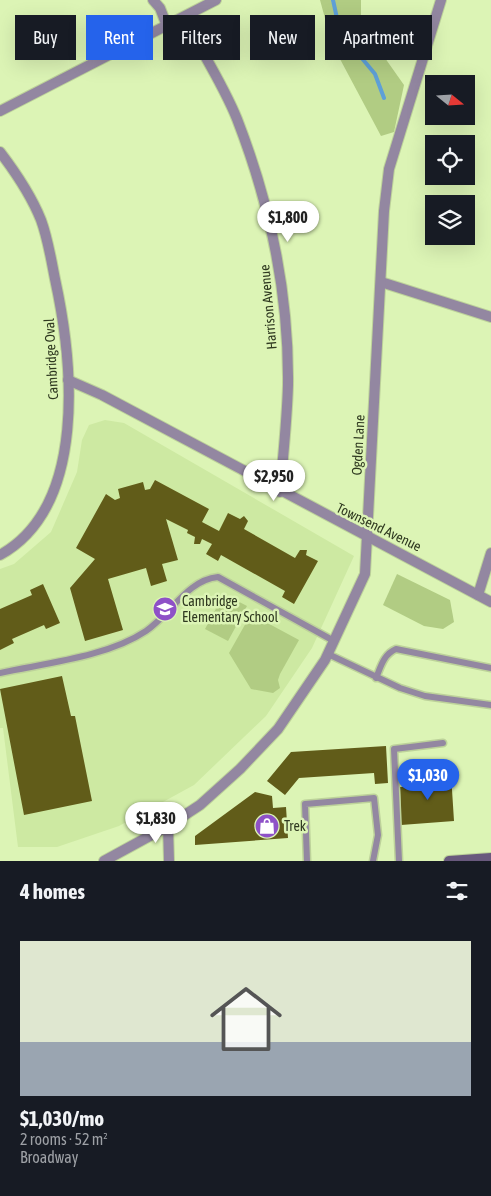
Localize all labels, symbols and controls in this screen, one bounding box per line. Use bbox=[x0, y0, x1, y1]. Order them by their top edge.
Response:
chip: Buy bbox=[15, 15, 76, 60]
chip: Rent bbox=[86, 15, 153, 60]
chip: Filters bbox=[163, 15, 240, 60]
chip: New bbox=[250, 15, 315, 60]
chip: Apartment bbox=[325, 15, 432, 60]
north arrow bbox=[425, 75, 475, 125]
map controls bbox=[425, 75, 475, 245]
button: locate bbox=[425, 135, 475, 185]
button: layers bbox=[425, 195, 475, 245]
pin: $1,800 bbox=[247, 200, 329, 243]
text: $1,800 bbox=[268, 208, 308, 226]
street label: Harrison Avenue bbox=[256, 264, 280, 350]
street label: Cambridge Oval bbox=[41, 318, 61, 400]
street label: Ogden Lane bbox=[348, 414, 368, 476]
pin: $2,950 bbox=[233, 460, 315, 502]
text: $2,950 bbox=[254, 467, 294, 485]
street label: Townsend Avenue bbox=[334, 500, 424, 554]
place label: Cambridge Elementary School bbox=[182, 593, 278, 625]
school or university icon: Cambridge Elementary School bbox=[152, 596, 178, 622]
pin: $1,030 bbox=[387, 758, 469, 801]
text: $1,030 bbox=[408, 766, 448, 784]
pin: $1,830 bbox=[115, 802, 197, 844]
text: $1,830 bbox=[136, 809, 176, 827]
shop icon: Trek bbox=[254, 813, 280, 839]
place label: Trek bbox=[284, 818, 306, 834]
icon: filters bbox=[443, 877, 471, 905]
text: 4 homes bbox=[20, 879, 85, 903]
icon: home bbox=[201, 974, 291, 1064]
text: $1,030/mo bbox=[20, 1106, 104, 1130]
text: 2 rooms · 52 m² bbox=[20, 1130, 108, 1148]
text: Broadway bbox=[20, 1148, 78, 1166]

